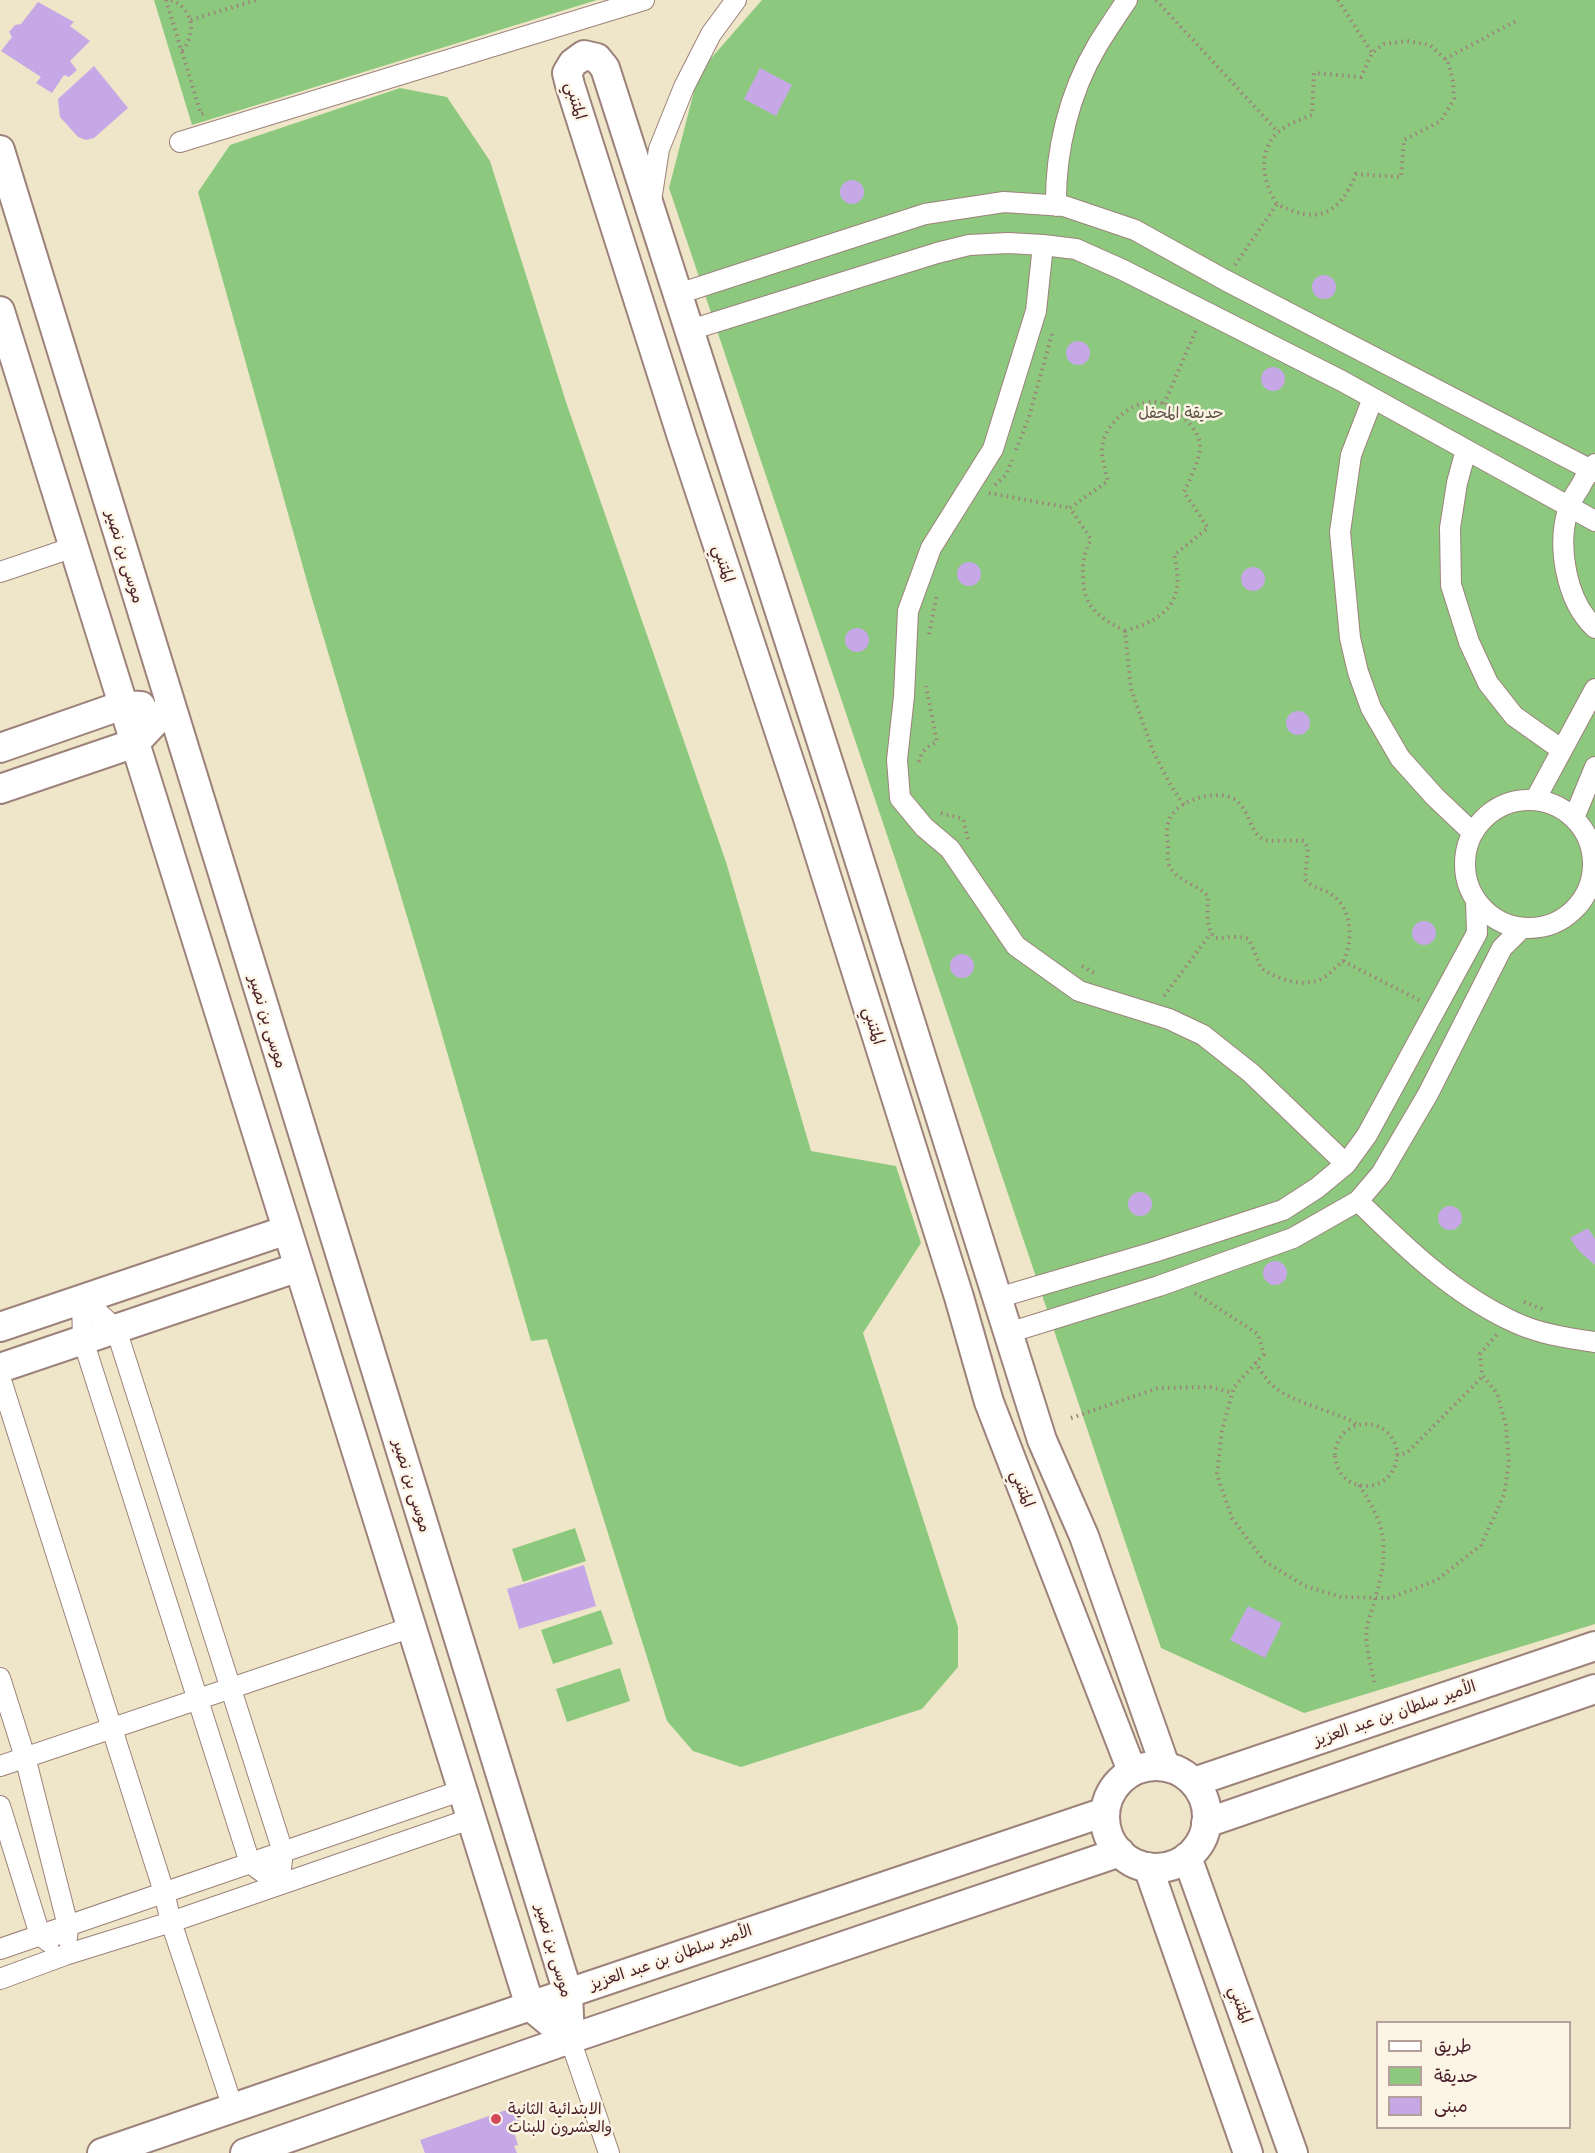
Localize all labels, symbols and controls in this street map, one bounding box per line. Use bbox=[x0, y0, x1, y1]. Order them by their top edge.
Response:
street label: المتنبي bbox=[560, 80, 590, 122]
park label: حديقة المحفل bbox=[1138, 404, 1224, 424]
street label: موسى بن نصير bbox=[101, 508, 147, 606]
street label: المتنبي bbox=[708, 543, 738, 585]
street label: موسى بن نصير bbox=[244, 973, 290, 1071]
street label: المتنبي bbox=[858, 1005, 888, 1047]
street label: موسى بن نصير bbox=[388, 1437, 434, 1535]
street label: المتنبي bbox=[1006, 1468, 1038, 1510]
street label: الأمير سلطان بن عبد العزيز bbox=[1311, 1677, 1479, 1751]
street label: موسى بن نصير bbox=[531, 1902, 575, 2000]
street label: الأمير سلطان بن عبد العزيز bbox=[587, 1921, 755, 1995]
street label: المتنبي bbox=[1224, 1984, 1256, 2026]
legend bbox=[1376, 2021, 1571, 2129]
text: طريق bbox=[1434, 2031, 1472, 2058]
text: حديقة bbox=[1434, 2061, 1478, 2088]
text: مبنى bbox=[1434, 2091, 1468, 2118]
place label: الابتدائية الثانية والعشرون للبنات bbox=[508, 2100, 612, 2138]
marker: الابتدائية الثانية والعشرون للبنات bbox=[489, 2112, 503, 2126]

